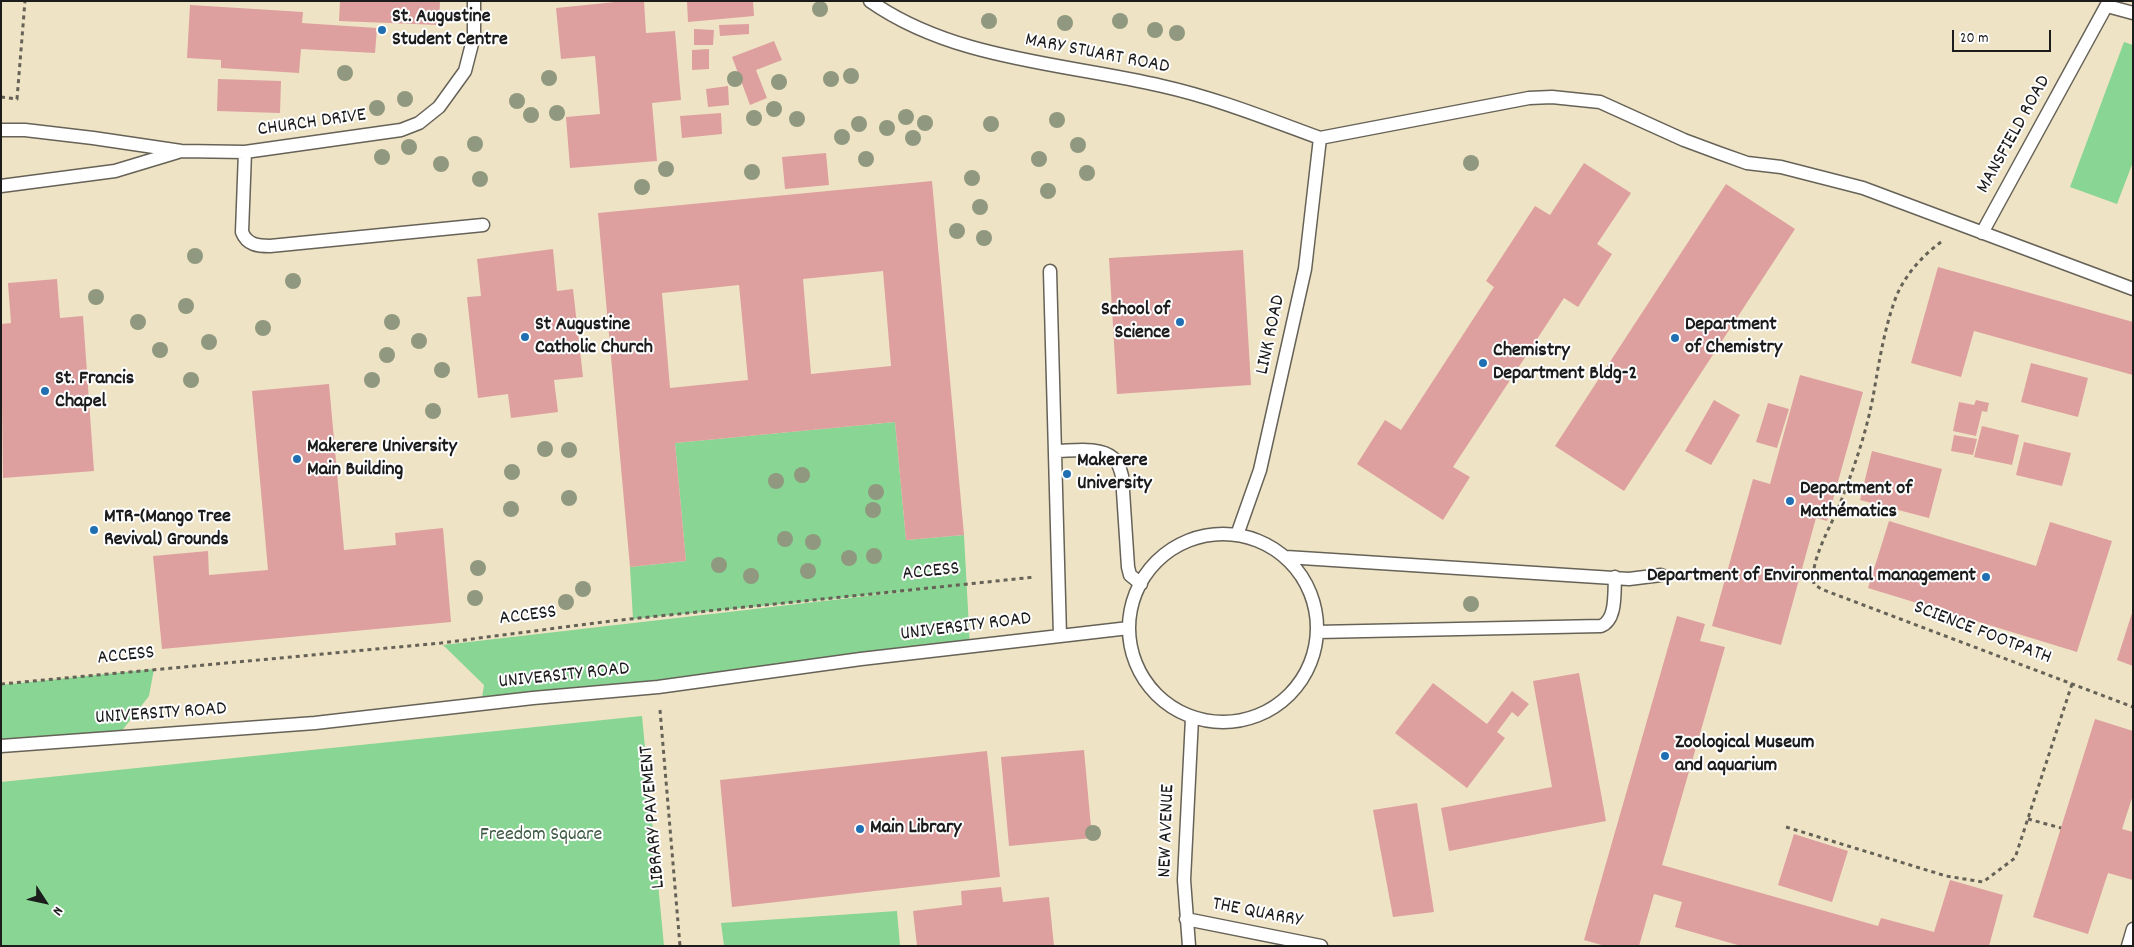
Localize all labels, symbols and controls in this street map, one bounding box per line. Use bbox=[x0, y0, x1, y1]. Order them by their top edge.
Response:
place label: St. Augustine Student Centre bbox=[392, 6, 508, 53]
scale bar bbox=[1954, 20, 2053, 52]
marker: St. Augustine Student Centre bbox=[376, 24, 388, 36]
text: 20 m bbox=[1960, 28, 1988, 50]
street label: MARY STUART ROAD bbox=[1023, 29, 1171, 81]
street label: MANSFIELD ROAD bbox=[1973, 72, 2057, 198]
street label: CHURCH DRIVE bbox=[256, 105, 368, 143]
street label: LINK ROAD bbox=[1252, 293, 1292, 377]
place label: School of Science bbox=[1101, 299, 1170, 346]
place label: St Augustine Catholic Church bbox=[535, 314, 653, 361]
place label: Department of Chemistry bbox=[1685, 314, 1782, 361]
marker: School of Science bbox=[1174, 316, 1186, 328]
marker: St Augustine Catholic Church bbox=[519, 331, 531, 343]
marker: Department of Chemistry bbox=[1669, 332, 1681, 344]
place label: Chemistry Department Bldg-2 bbox=[1493, 340, 1637, 387]
marker: Chemistry Department Bldg-2 bbox=[1477, 357, 1489, 369]
place label: St. Francis Chapel bbox=[55, 368, 134, 415]
marker: St. Francis Chapel bbox=[39, 385, 51, 397]
place label: Makerere University Main Building bbox=[307, 436, 457, 483]
place label: Makerere University bbox=[1077, 450, 1152, 497]
marker: Makerere University Main Building bbox=[291, 453, 303, 465]
marker: Makerere University bbox=[1061, 468, 1073, 480]
place label: Department of Mathématics bbox=[1800, 478, 1912, 525]
marker: Department of Mathématics bbox=[1784, 495, 1796, 507]
place label: MTR-(Mango Tree Revival) Grounds bbox=[104, 506, 231, 553]
marker: MTR-(Mango Tree Revival) Grounds bbox=[88, 524, 100, 536]
street label: ACCESS bbox=[901, 558, 961, 588]
place label: Department of Environmental management bbox=[1647, 565, 1976, 589]
marker: Department of Environmental management bbox=[1980, 571, 1992, 583]
street label: SCIENCE FOOTPATH bbox=[1910, 597, 2054, 671]
street label: ACCESS bbox=[498, 602, 558, 632]
street label: UNIVERSITY ROAD bbox=[899, 608, 1033, 648]
street label: ACCESS bbox=[96, 642, 156, 672]
street label: UNIVERSITY ROAD bbox=[497, 658, 631, 696]
street label: UNIVERSITY ROAD bbox=[95, 698, 227, 732]
place label: Zoological Museum and aquarium bbox=[1675, 732, 1814, 779]
street label: LIBRARY PAVEMENT bbox=[636, 744, 672, 890]
marker: Zoological Museum and aquarium bbox=[1659, 750, 1671, 762]
street label: NEW AVENUE bbox=[1154, 784, 1182, 878]
place label: Main Library bbox=[870, 817, 961, 841]
marker: Main Library bbox=[854, 823, 866, 835]
park label: Freedom Square bbox=[480, 824, 602, 848]
north arrow bbox=[20, 877, 70, 927]
street label: THE QUARRY bbox=[1210, 894, 1304, 934]
text: N bbox=[47, 902, 67, 919]

